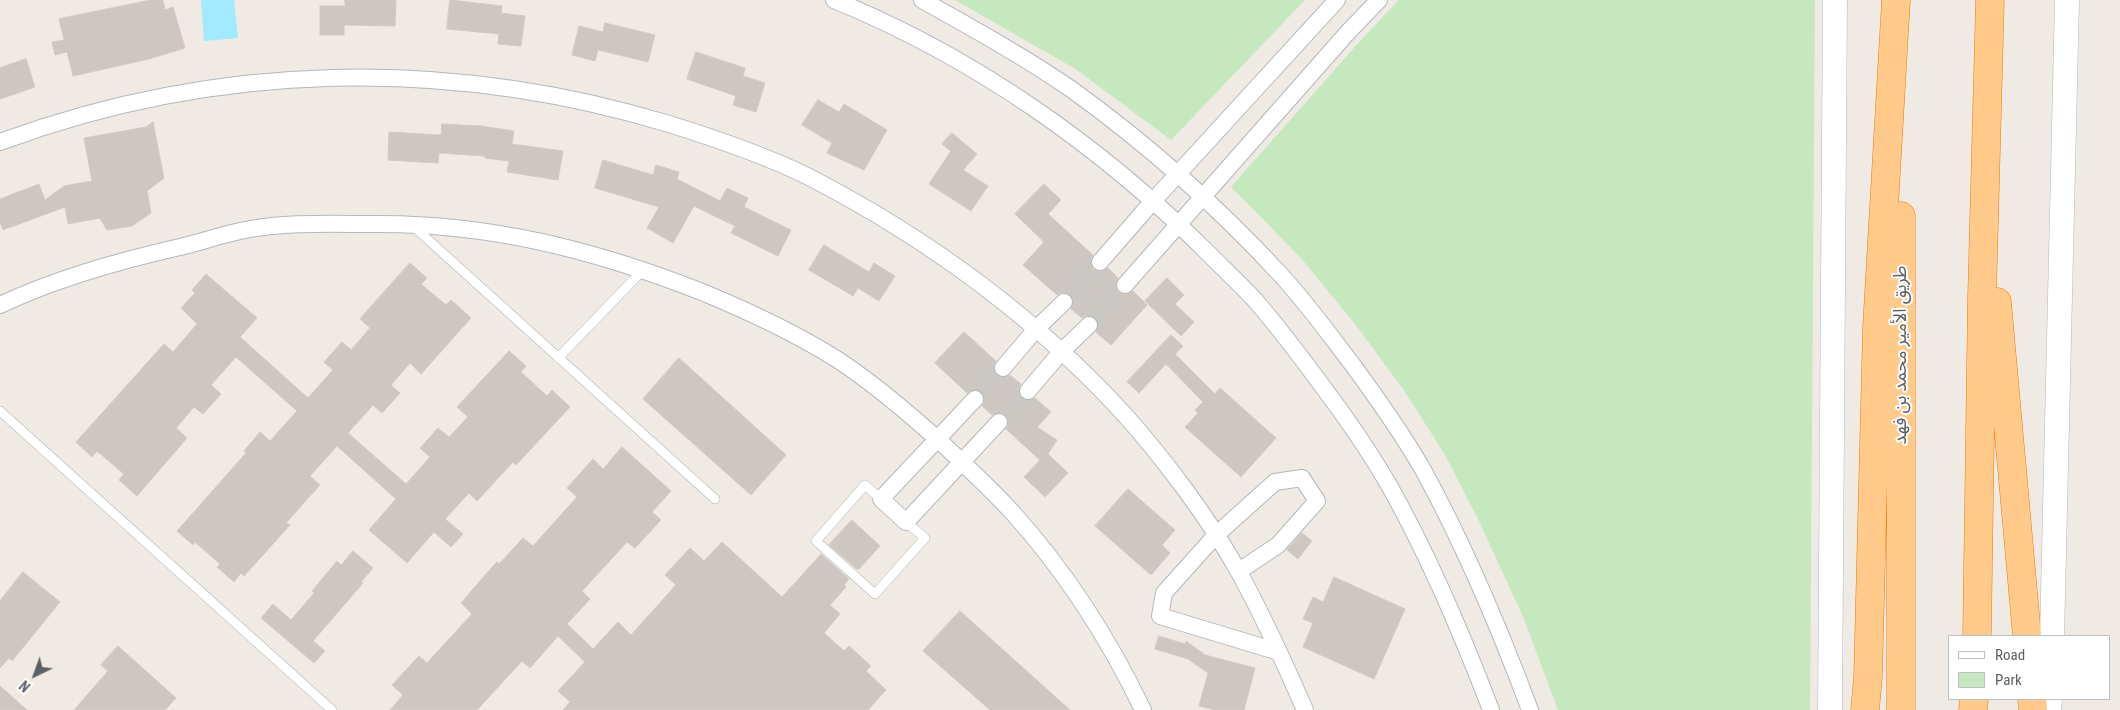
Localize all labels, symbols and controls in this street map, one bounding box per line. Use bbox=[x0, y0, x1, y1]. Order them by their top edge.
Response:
street label: طريق الأمير محمد بن فهد bbox=[1890, 266, 1912, 444]
legend bbox=[1948, 635, 2110, 700]
text: Road bbox=[1995, 646, 2025, 664]
north arrow bbox=[10, 650, 60, 700]
text: Park bbox=[1995, 671, 2022, 689]
text: N bbox=[16, 677, 34, 695]

